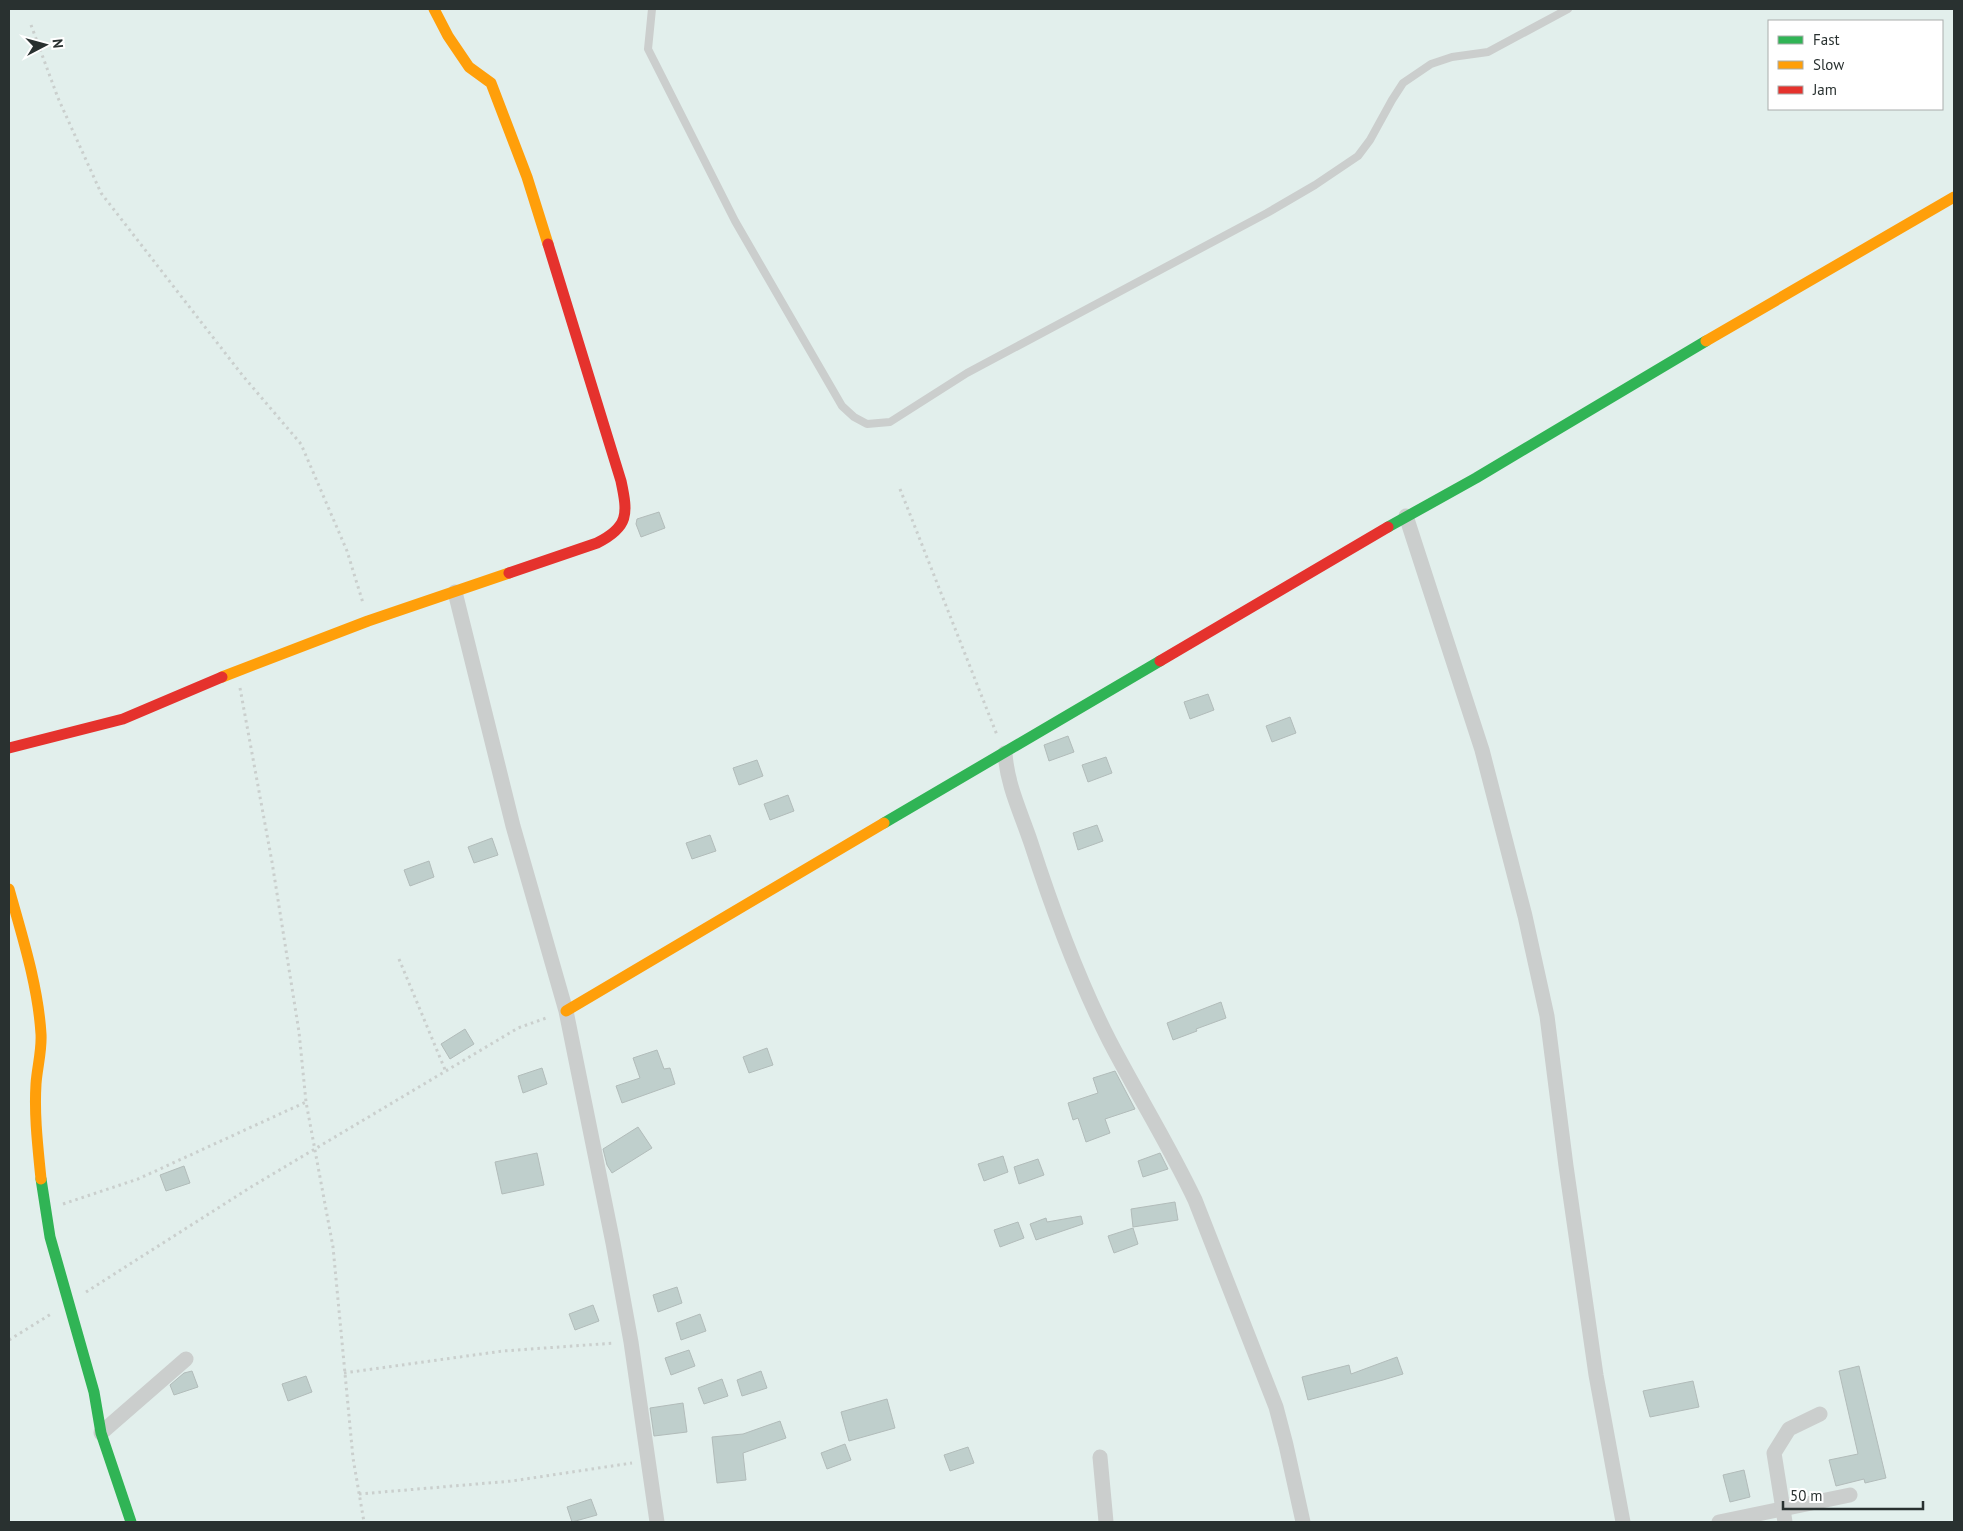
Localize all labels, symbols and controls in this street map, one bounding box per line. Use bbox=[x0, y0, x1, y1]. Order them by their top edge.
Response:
north arrow bbox=[20, 20, 70, 70]
legend bbox=[1768, 20, 1943, 110]
text: Fast bbox=[1813, 30, 1840, 49]
text: N bbox=[48, 38, 67, 49]
text: Slow bbox=[1813, 55, 1844, 74]
text: Jam bbox=[1812, 80, 1837, 99]
scale bar bbox=[1783, 1478, 1923, 1510]
text: 50 m bbox=[1790, 1486, 1823, 1505]

